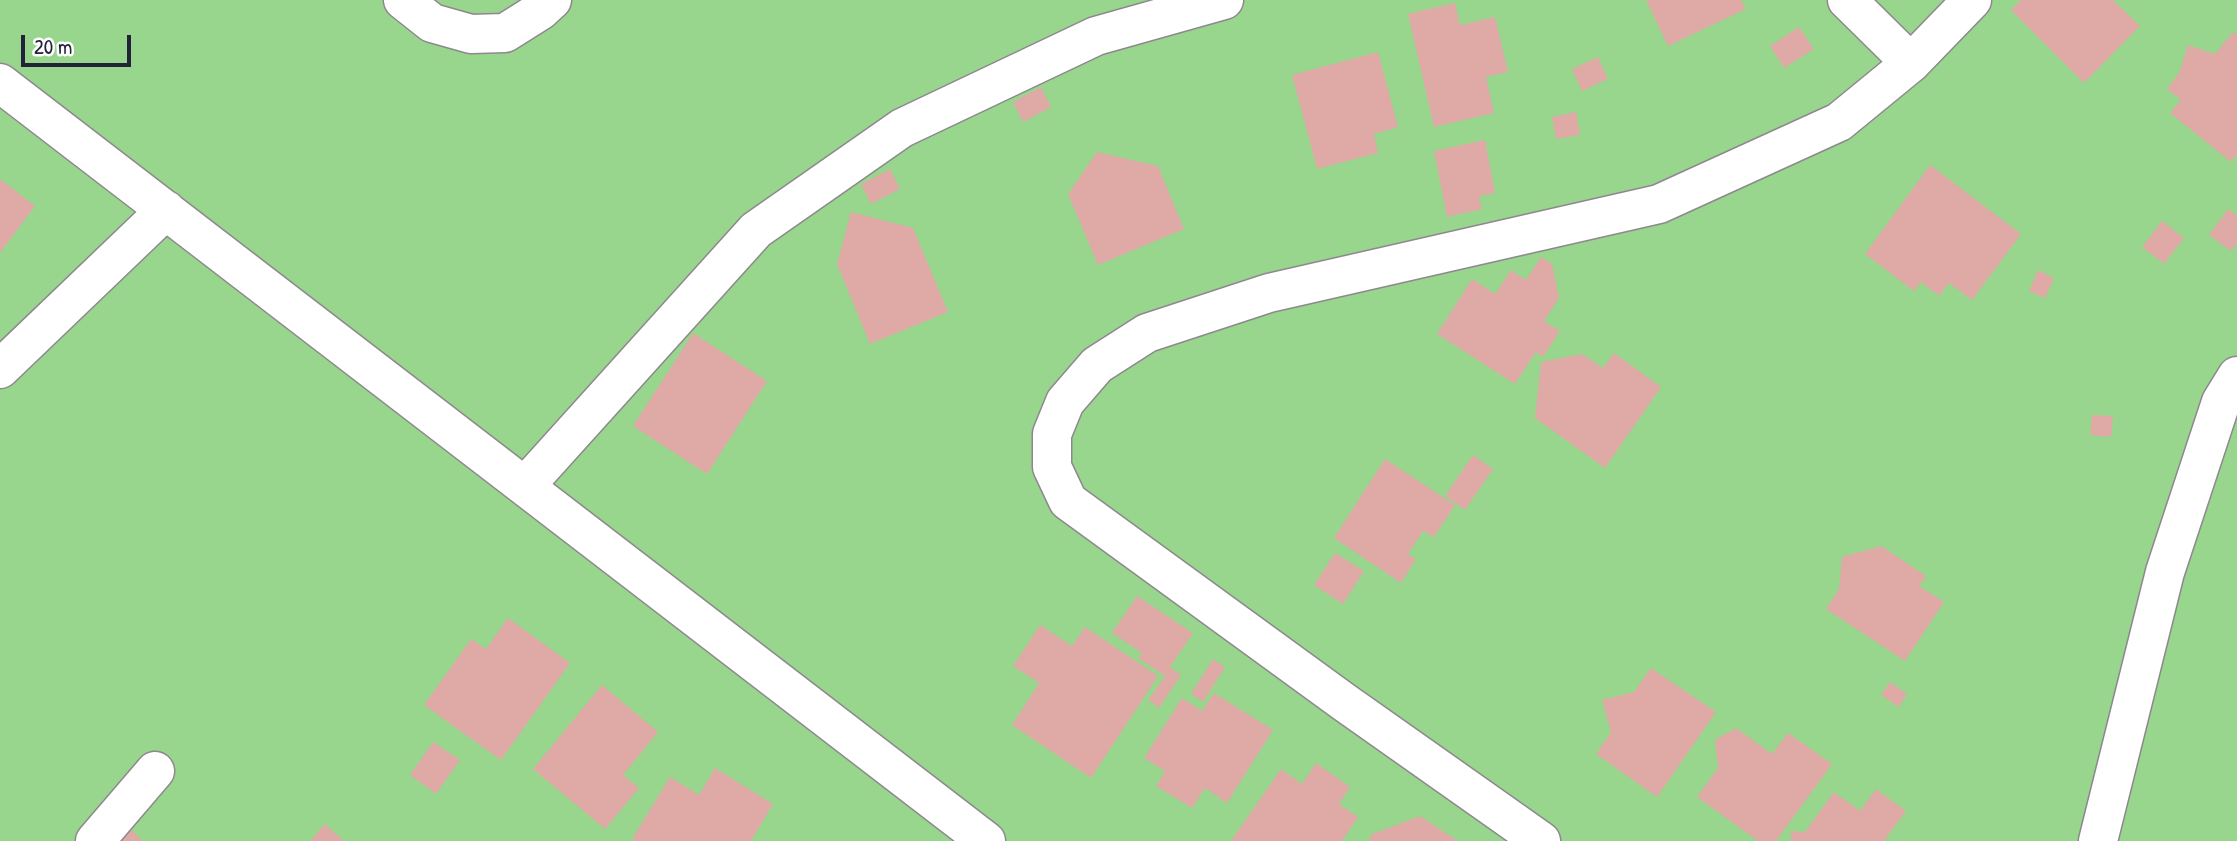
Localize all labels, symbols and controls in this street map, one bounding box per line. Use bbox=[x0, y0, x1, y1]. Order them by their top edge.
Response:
scale bar bbox=[24, 21, 135, 65]
text: 20 m bbox=[34, 32, 72, 61]

